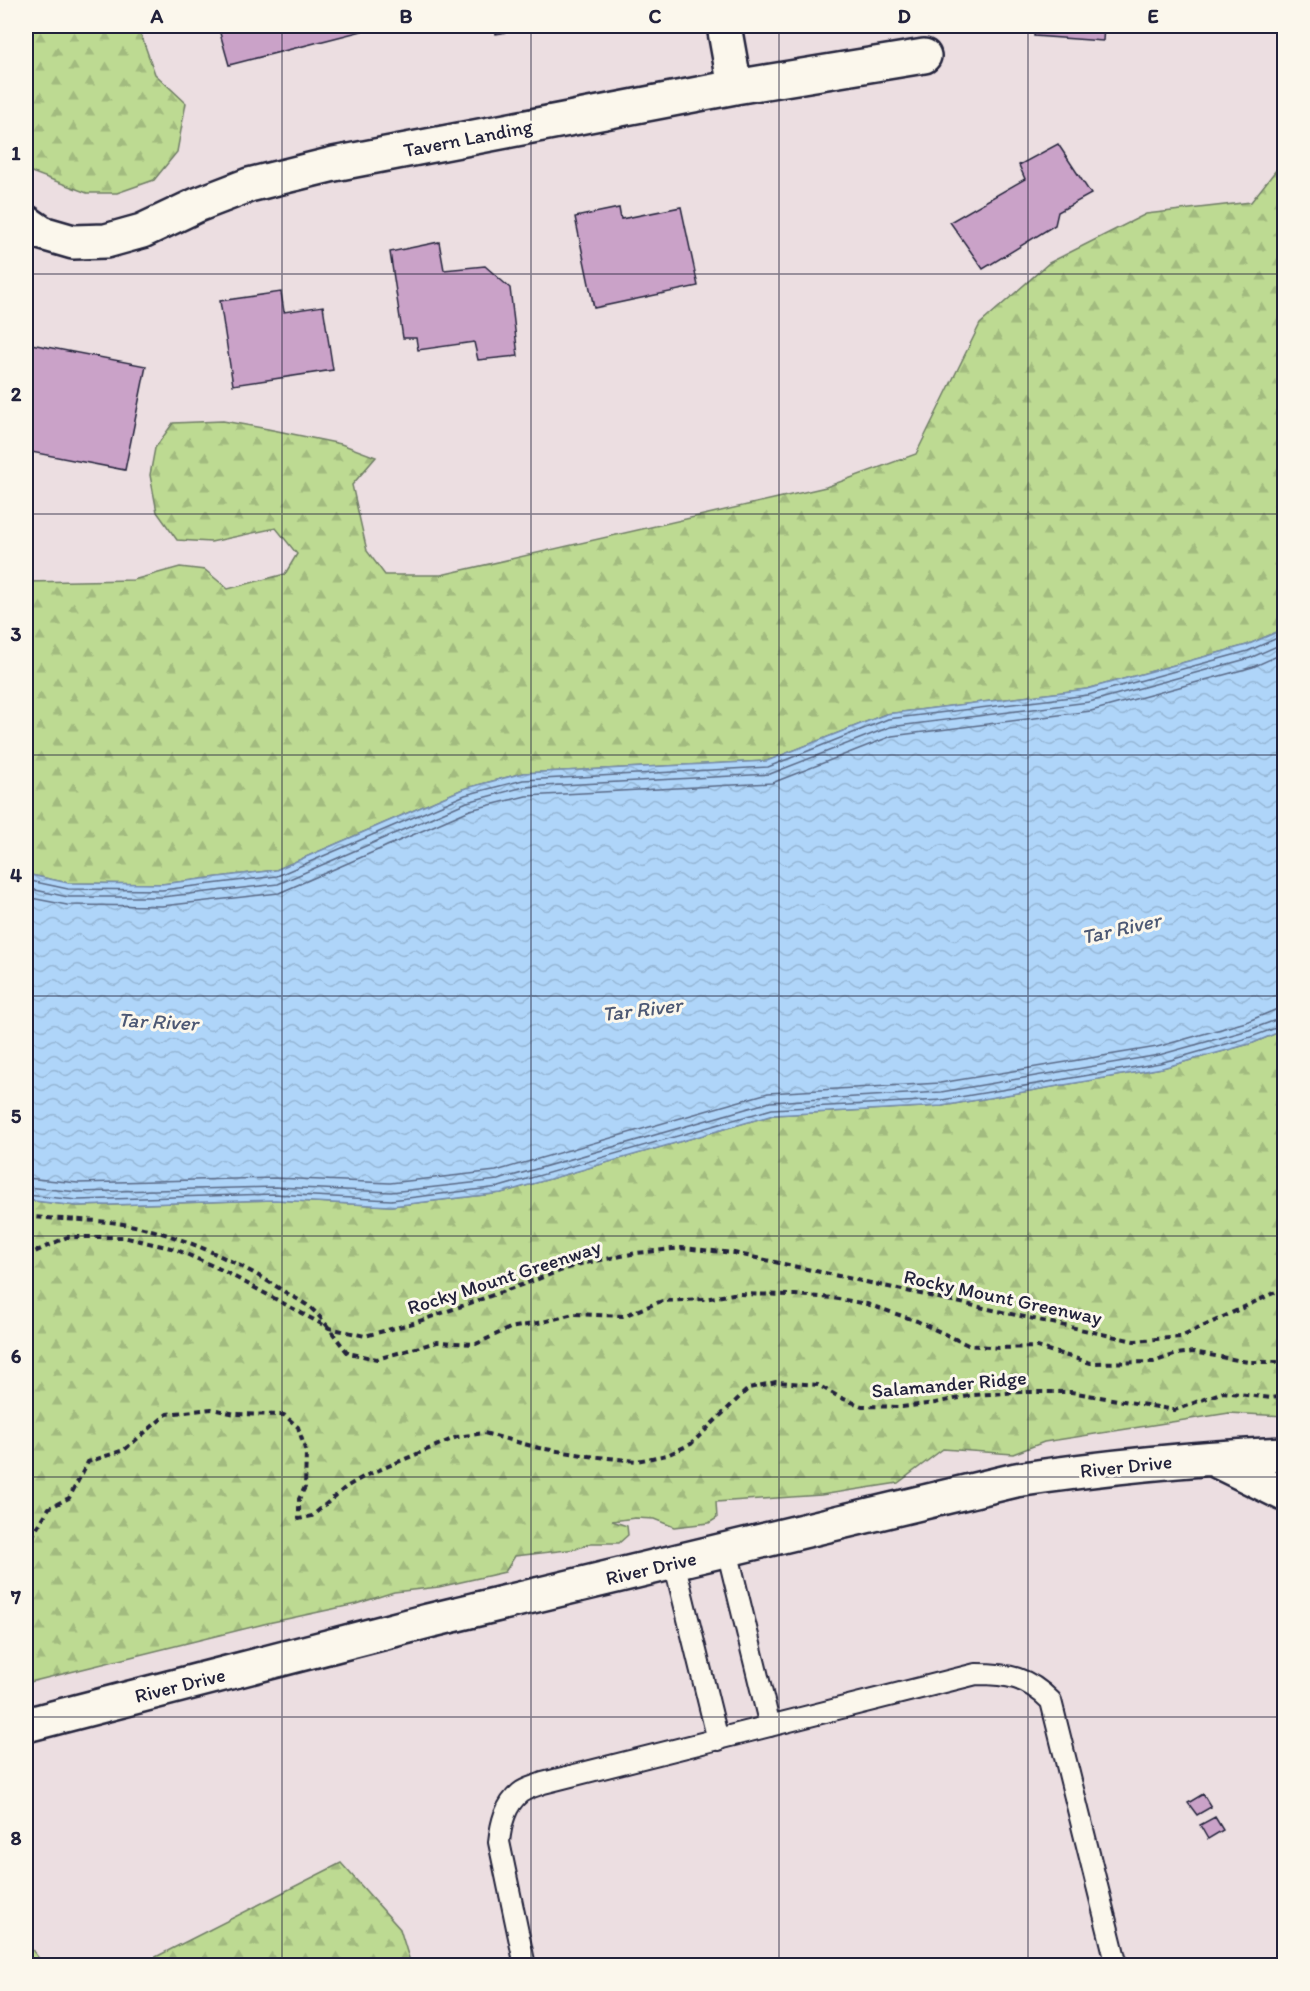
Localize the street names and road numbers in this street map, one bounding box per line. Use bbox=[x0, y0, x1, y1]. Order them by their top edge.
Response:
street label: Tavern Landing bbox=[401, 114, 535, 162]
street label: Rocky Mount Greenway bbox=[404, 1234, 604, 1320]
street label: Rocky Mount Greenway bbox=[902, 1264, 1105, 1330]
street label: Salamander Ridge bbox=[871, 1365, 1027, 1403]
street label: River Drive bbox=[1079, 1449, 1173, 1483]
street label: River Drive bbox=[603, 1546, 699, 1590]
street label: River Drive bbox=[132, 1662, 228, 1708]

